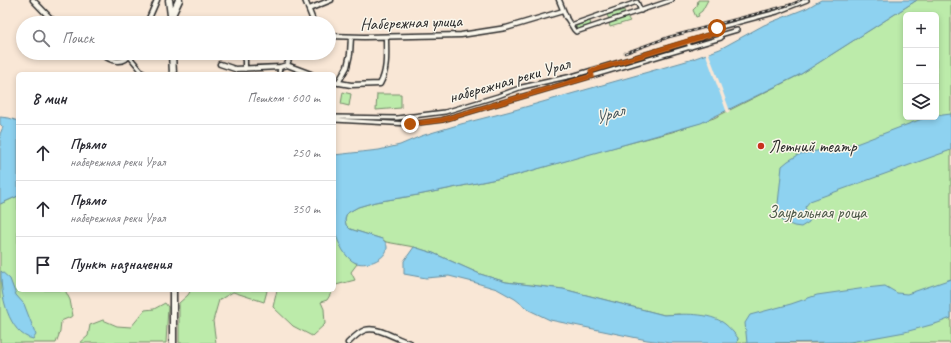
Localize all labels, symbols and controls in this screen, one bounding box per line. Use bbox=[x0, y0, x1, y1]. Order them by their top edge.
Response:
street label: Набережная улица bbox=[360, 10, 464, 35]
map controls bbox=[903, 12, 939, 120]
button: + bbox=[903, 12, 939, 48]
search box bbox=[16, 16, 336, 60]
route start bbox=[708, 19, 726, 37]
icon: search bbox=[30, 27, 52, 49]
text: Поиск bbox=[62, 29, 94, 48]
button: − bbox=[903, 48, 939, 84]
street label: набережная реки Урал bbox=[446, 53, 573, 108]
button: layers bbox=[903, 84, 939, 120]
text: 8 мин bbox=[32, 88, 67, 109]
text: Пешком · 600 m bbox=[247, 90, 320, 106]
water label: Урал bbox=[592, 98, 629, 129]
route end bbox=[401, 115, 419, 133]
text: Прямо bbox=[70, 135, 106, 154]
place label: Летний театр bbox=[769, 136, 858, 157]
marker: Летний театр bbox=[756, 141, 766, 151]
icon: ahead bbox=[32, 142, 54, 164]
text: 250 m bbox=[292, 145, 320, 161]
text: набережная реки Урал bbox=[70, 154, 165, 170]
text: Прямо bbox=[70, 191, 106, 210]
icon: ahead bbox=[32, 198, 54, 220]
text: 350 m bbox=[292, 201, 320, 217]
park label: Зауральная роща bbox=[768, 202, 868, 223]
text: набережная реки Урал bbox=[70, 210, 165, 226]
icon: arrive bbox=[32, 254, 54, 276]
text: Пункт назначения bbox=[70, 255, 172, 274]

